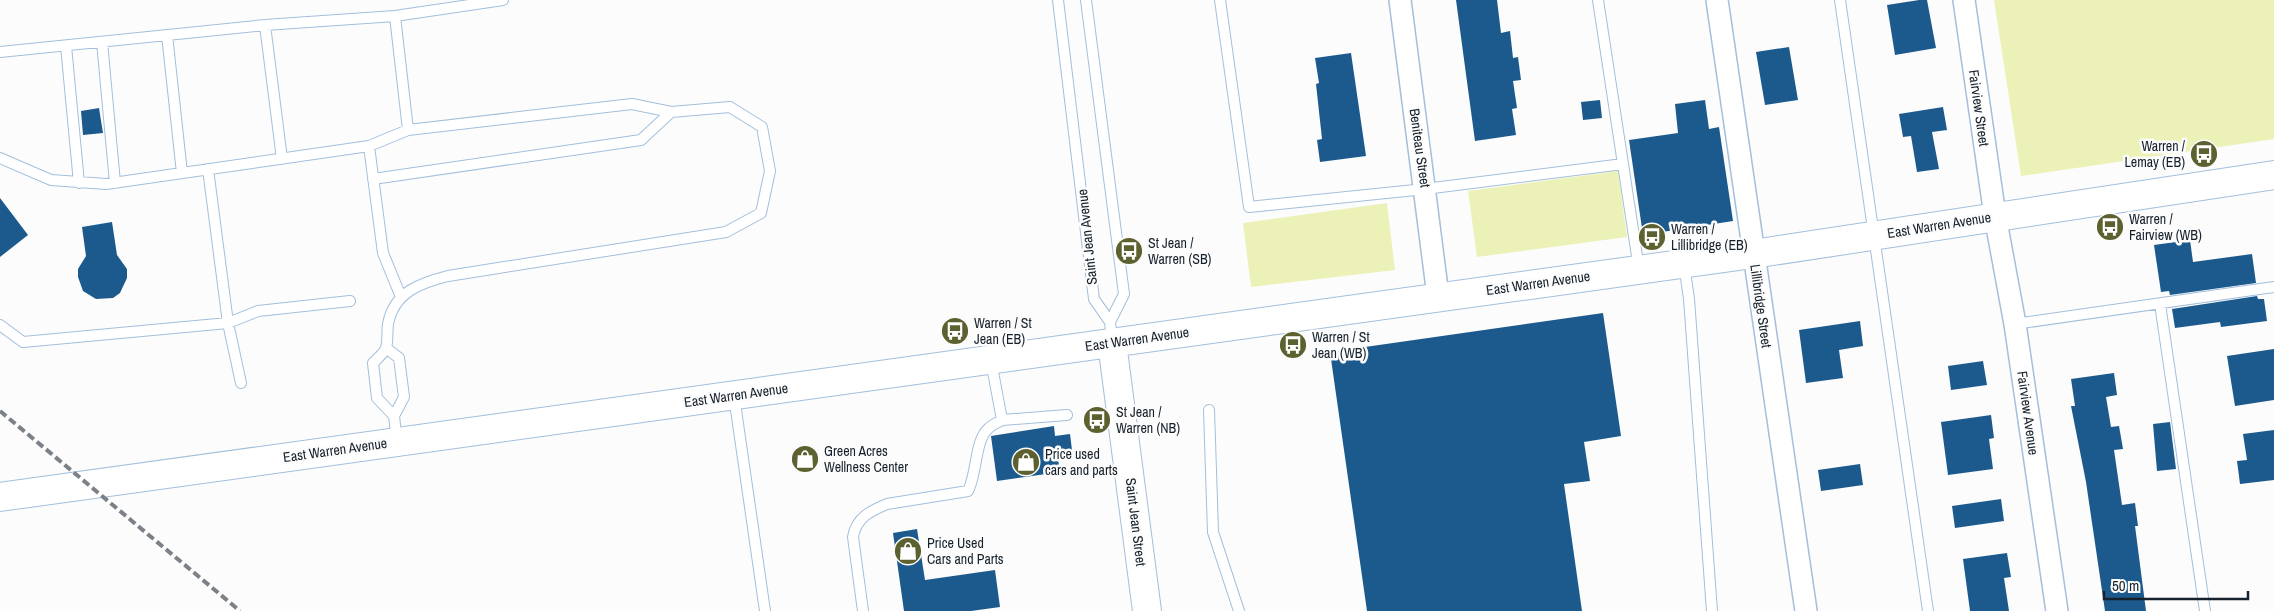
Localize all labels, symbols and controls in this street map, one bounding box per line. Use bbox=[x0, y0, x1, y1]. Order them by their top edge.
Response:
street label: Fairview Street bbox=[1965, 68, 1993, 148]
street label: Beniteau Street bbox=[1406, 107, 1434, 189]
place label: Warren / Lemay (EB) bbox=[2124, 137, 2186, 171]
bus stop icon: Warren / Lemay (EB) bbox=[2189, 139, 2219, 169]
street label: Saint Jean Avenue bbox=[1073, 188, 1101, 286]
street label: East Warren Avenue bbox=[1886, 208, 1992, 242]
place label: Warren / Fairview (WB) bbox=[2129, 210, 2202, 244]
bus stop icon: Warren / Fairview (WB) bbox=[2095, 212, 2125, 242]
place label: Warren / Lillibridge (EB) bbox=[1671, 220, 1748, 254]
bus stop icon: Warren / Lillibridge (EB) bbox=[1637, 222, 1667, 252]
place label: St Jean / Warren (SB) bbox=[1148, 234, 1212, 268]
bus stop icon: St Jean / Warren (SB) bbox=[1114, 236, 1144, 266]
street label: Lillibridge Street bbox=[1746, 263, 1776, 349]
street label: East Warren Avenue bbox=[1485, 267, 1591, 299]
place label: Warren / St Jean (EB) bbox=[974, 314, 1032, 348]
bus stop icon: Warren / St Jean (EB) bbox=[940, 316, 970, 346]
street label: East Warren Avenue bbox=[1084, 323, 1190, 355]
place label: Warren / St Jean (WB) bbox=[1312, 328, 1370, 362]
bus stop icon: Warren / St Jean (WB) bbox=[1278, 330, 1308, 360]
street label: Fairview Avenue bbox=[2013, 370, 2043, 456]
street label: East Warren Avenue bbox=[683, 379, 789, 411]
place label: St Jean / Warren (NB) bbox=[1116, 403, 1180, 437]
bus stop icon: St Jean / Warren (NB) bbox=[1082, 405, 1112, 435]
street label: East Warren Avenue bbox=[282, 434, 388, 466]
place label: Green Acres Wellness Center bbox=[824, 442, 908, 476]
shop icon: Green Acres Wellness Center bbox=[790, 444, 820, 474]
place label: Price used cars and parts bbox=[1045, 445, 1118, 479]
shop icon: Price used cars and parts bbox=[1011, 447, 1041, 477]
street label: Saint Jean Street bbox=[1122, 477, 1150, 567]
place label: Price Used Cars and Parts bbox=[927, 534, 1004, 568]
shop icon: Price Used Cars and Parts bbox=[893, 536, 923, 566]
scale bar bbox=[2104, 568, 2248, 600]
text: 50 m bbox=[2112, 575, 2139, 596]

